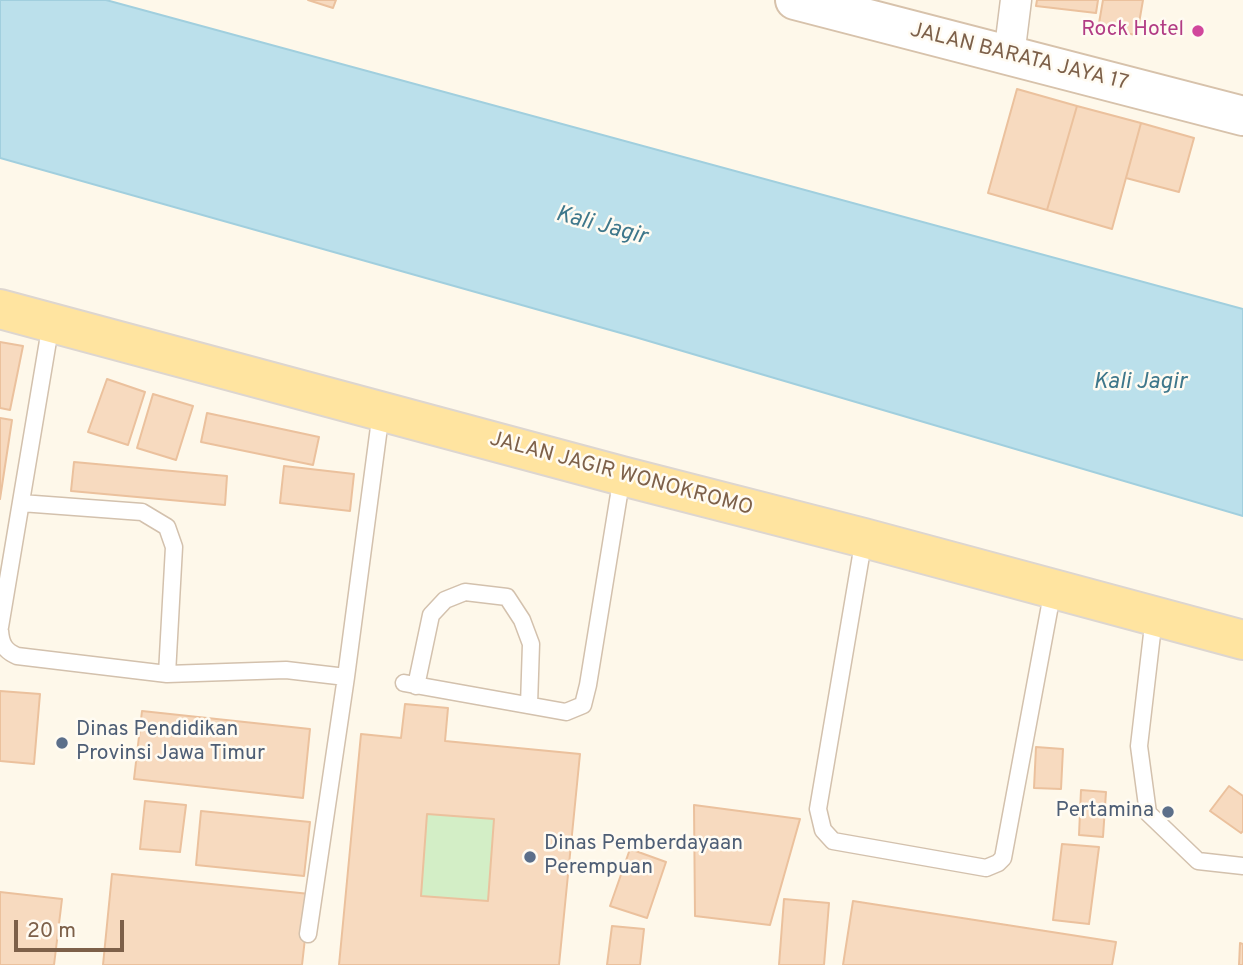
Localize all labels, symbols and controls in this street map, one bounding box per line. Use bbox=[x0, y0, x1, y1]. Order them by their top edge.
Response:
place label: Rock Hotel bbox=[1081, 18, 1184, 44]
street label: JALAN BARATA JAYA 17 bbox=[907, 19, 1131, 97]
marker: Rock Hotel bbox=[1190, 23, 1206, 39]
water label: Kali Jagir bbox=[552, 202, 650, 252]
water label: Kali Jagir bbox=[1093, 369, 1187, 397]
street label: JALAN JAGIR WONOKROMO bbox=[487, 428, 755, 522]
place label: Dinas Pendidikan Provinsi Jawa Timur bbox=[76, 718, 265, 768]
marker: Dinas Pendidikan Provinsi Jawa Timur bbox=[54, 735, 70, 751]
place label: Pertamina bbox=[1056, 799, 1154, 825]
marker: Pertamina bbox=[1160, 804, 1176, 820]
place label: Dinas Pemberdayaan Perempuan bbox=[544, 832, 743, 882]
marker: Dinas Pemberdayaan Perempuan bbox=[522, 849, 538, 865]
scale bar bbox=[18, 906, 128, 950]
text: 20 m bbox=[27, 918, 76, 945]

